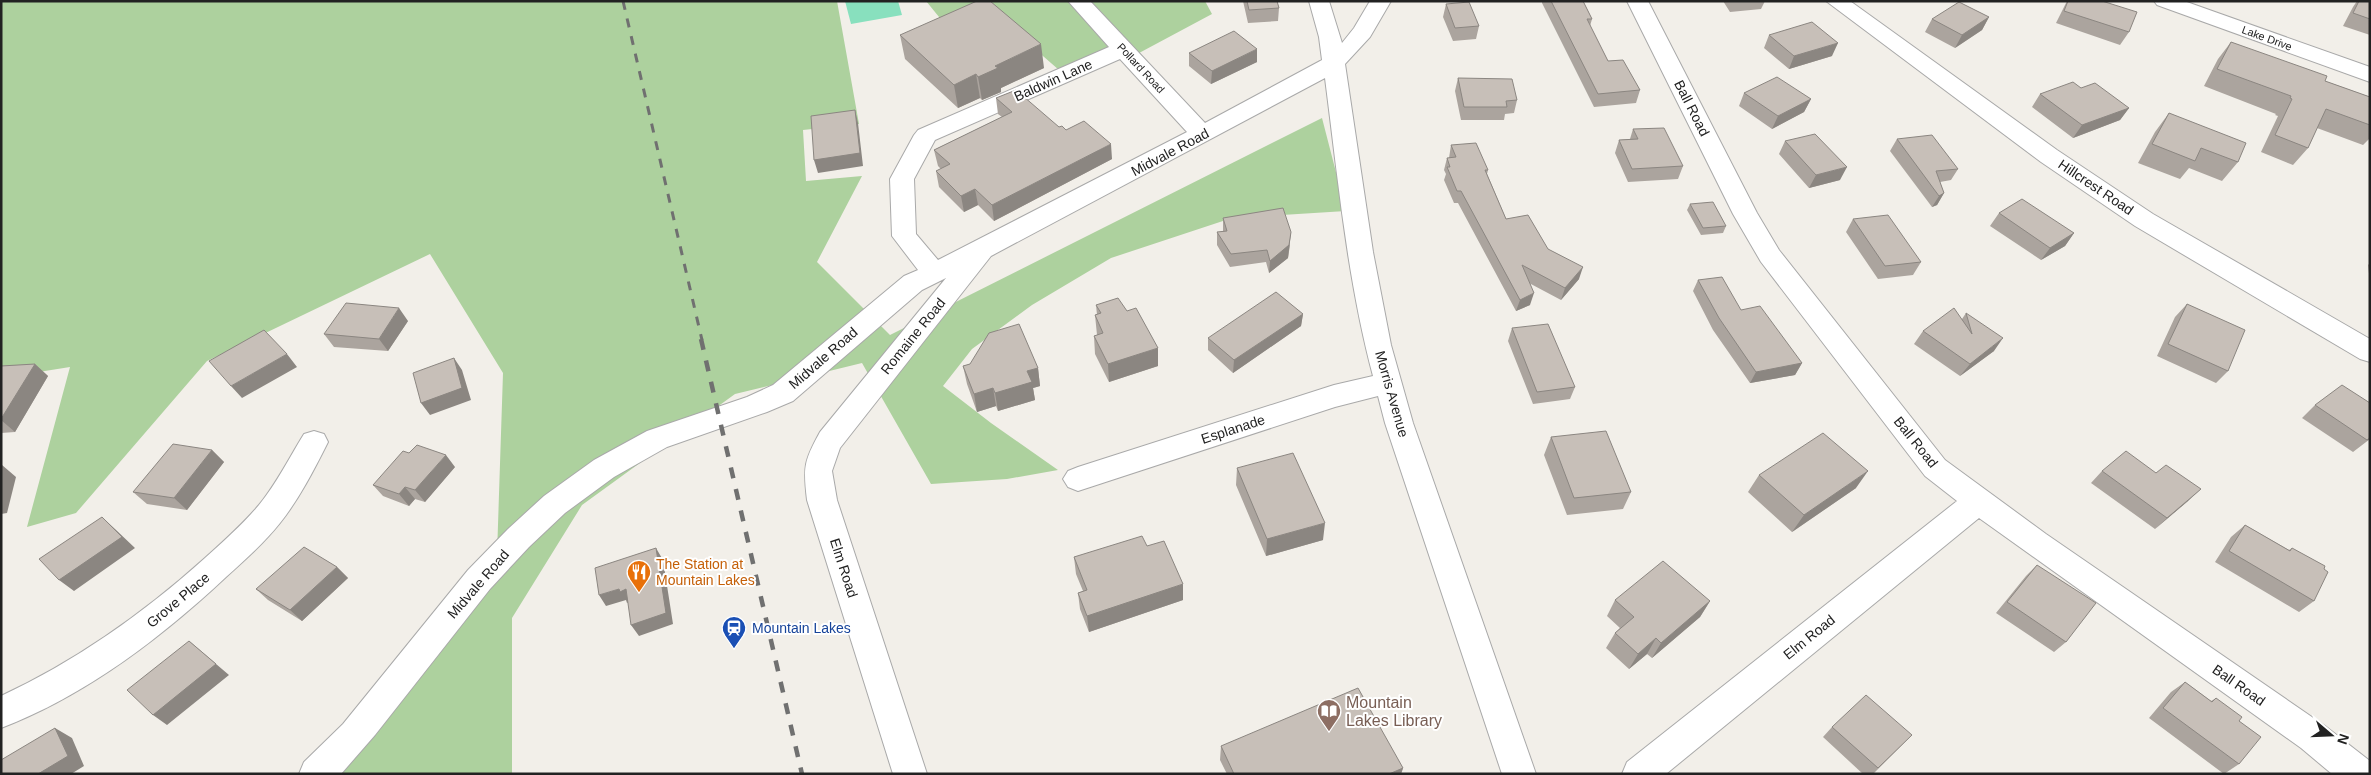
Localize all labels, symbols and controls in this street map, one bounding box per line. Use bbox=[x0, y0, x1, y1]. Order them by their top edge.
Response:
street label: Lake Drive bbox=[2240, 23, 2294, 53]
street label: Pollard Road bbox=[1115, 41, 1167, 95]
street label: Baldwin Lane bbox=[1011, 56, 1095, 104]
street label: Ball Road bbox=[1671, 77, 1713, 139]
street label: Midvale Road bbox=[1128, 125, 1212, 179]
street label: Hillcrest Road bbox=[2055, 156, 2137, 218]
street label: Romaine Road bbox=[877, 295, 949, 377]
street label: Midvale Road bbox=[785, 324, 861, 392]
street label: Morris Avenue bbox=[1372, 349, 1412, 439]
street label: Esplanade bbox=[1199, 411, 1267, 447]
street label: Ball Road bbox=[1891, 413, 1941, 471]
street label: Elm Road bbox=[827, 536, 861, 600]
street label: Midvale Road bbox=[444, 546, 512, 622]
place label: The Station at Mountain Lakes bbox=[656, 556, 755, 588]
restaurant icon: The Station at Mountain Lakes bbox=[626, 559, 652, 593]
street label: Grove Place bbox=[143, 569, 213, 631]
street label: Elm Road bbox=[1780, 611, 1838, 663]
station icon: Mountain Lakes bbox=[721, 615, 747, 649]
place label: Mountain Lakes bbox=[752, 620, 851, 636]
street label: Ball Road bbox=[2210, 661, 2268, 709]
place label: Mountain Lakes Library bbox=[1346, 694, 1442, 729]
library icon: Mountain Lakes Library bbox=[1316, 698, 1342, 732]
north arrow bbox=[2306, 710, 2356, 760]
text: N bbox=[2334, 732, 2353, 747]

